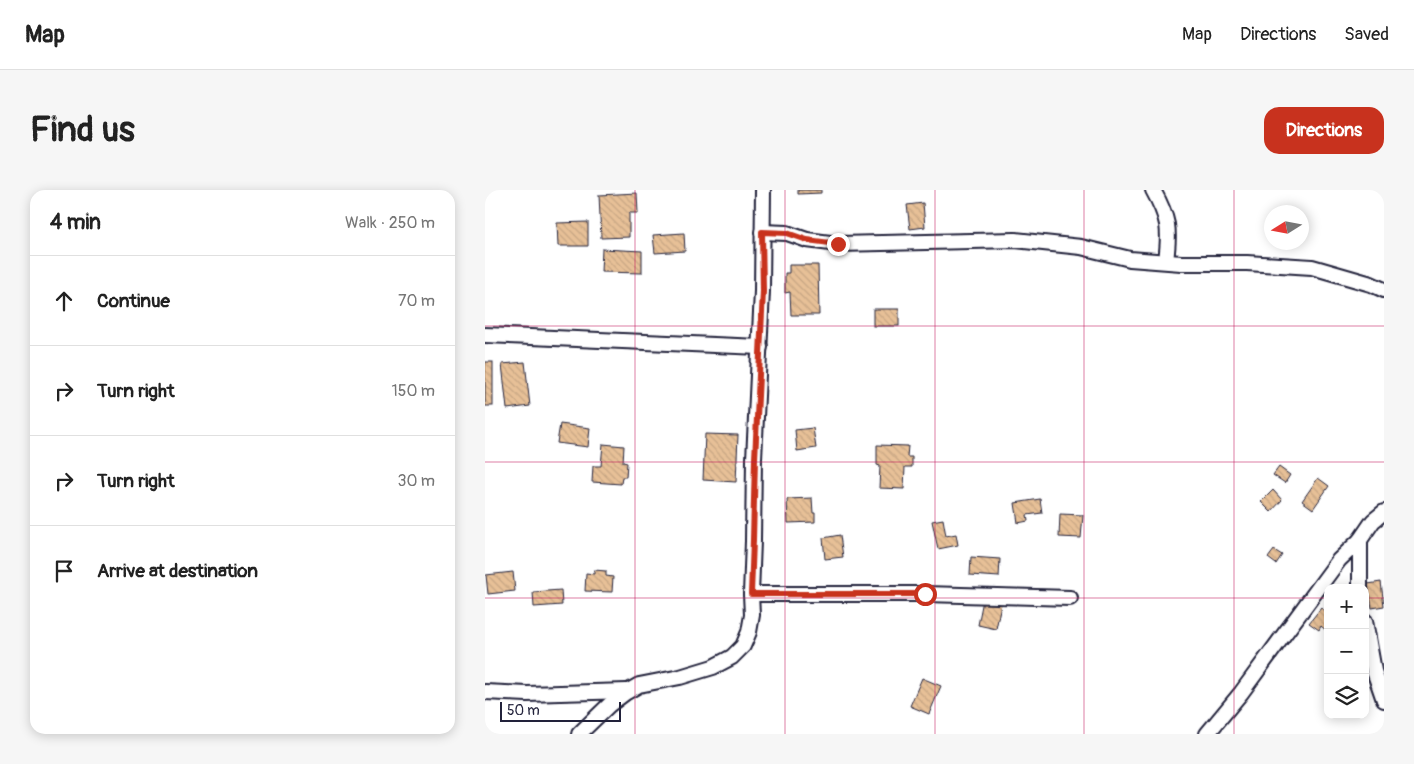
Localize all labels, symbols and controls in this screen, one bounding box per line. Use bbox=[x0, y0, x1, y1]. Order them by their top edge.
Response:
text: Map bbox=[25, 20, 65, 49]
text: Map bbox=[1182, 23, 1212, 46]
text: Directions bbox=[1240, 23, 1316, 46]
text: Saved bbox=[1344, 23, 1389, 46]
button: Directions bbox=[1264, 107, 1384, 154]
text: Find us bbox=[30, 108, 135, 152]
north arrow bbox=[1264, 205, 1309, 250]
text: 4 min bbox=[50, 209, 101, 236]
text: Walk · 250 m bbox=[345, 213, 435, 233]
route end bbox=[827, 233, 850, 256]
icon: ahead bbox=[50, 287, 78, 315]
text: Continue bbox=[97, 289, 170, 313]
text: 70 m bbox=[398, 291, 435, 311]
icon: right bbox=[50, 377, 78, 405]
text: Turn right bbox=[97, 379, 175, 403]
text: 150 m bbox=[391, 381, 435, 401]
icon: right bbox=[50, 467, 78, 495]
text: Turn right bbox=[97, 469, 175, 493]
text: 30 m bbox=[397, 471, 435, 491]
icon: arrive bbox=[50, 557, 78, 585]
text: Arrive at destination bbox=[97, 559, 258, 583]
route start bbox=[914, 583, 937, 606]
map controls bbox=[1324, 584, 1369, 719]
button: + bbox=[1324, 584, 1369, 629]
button: − bbox=[1324, 629, 1369, 674]
button: layers bbox=[1324, 674, 1369, 719]
scale bar bbox=[500, 699, 621, 722]
text: 50 m bbox=[507, 702, 540, 719]

